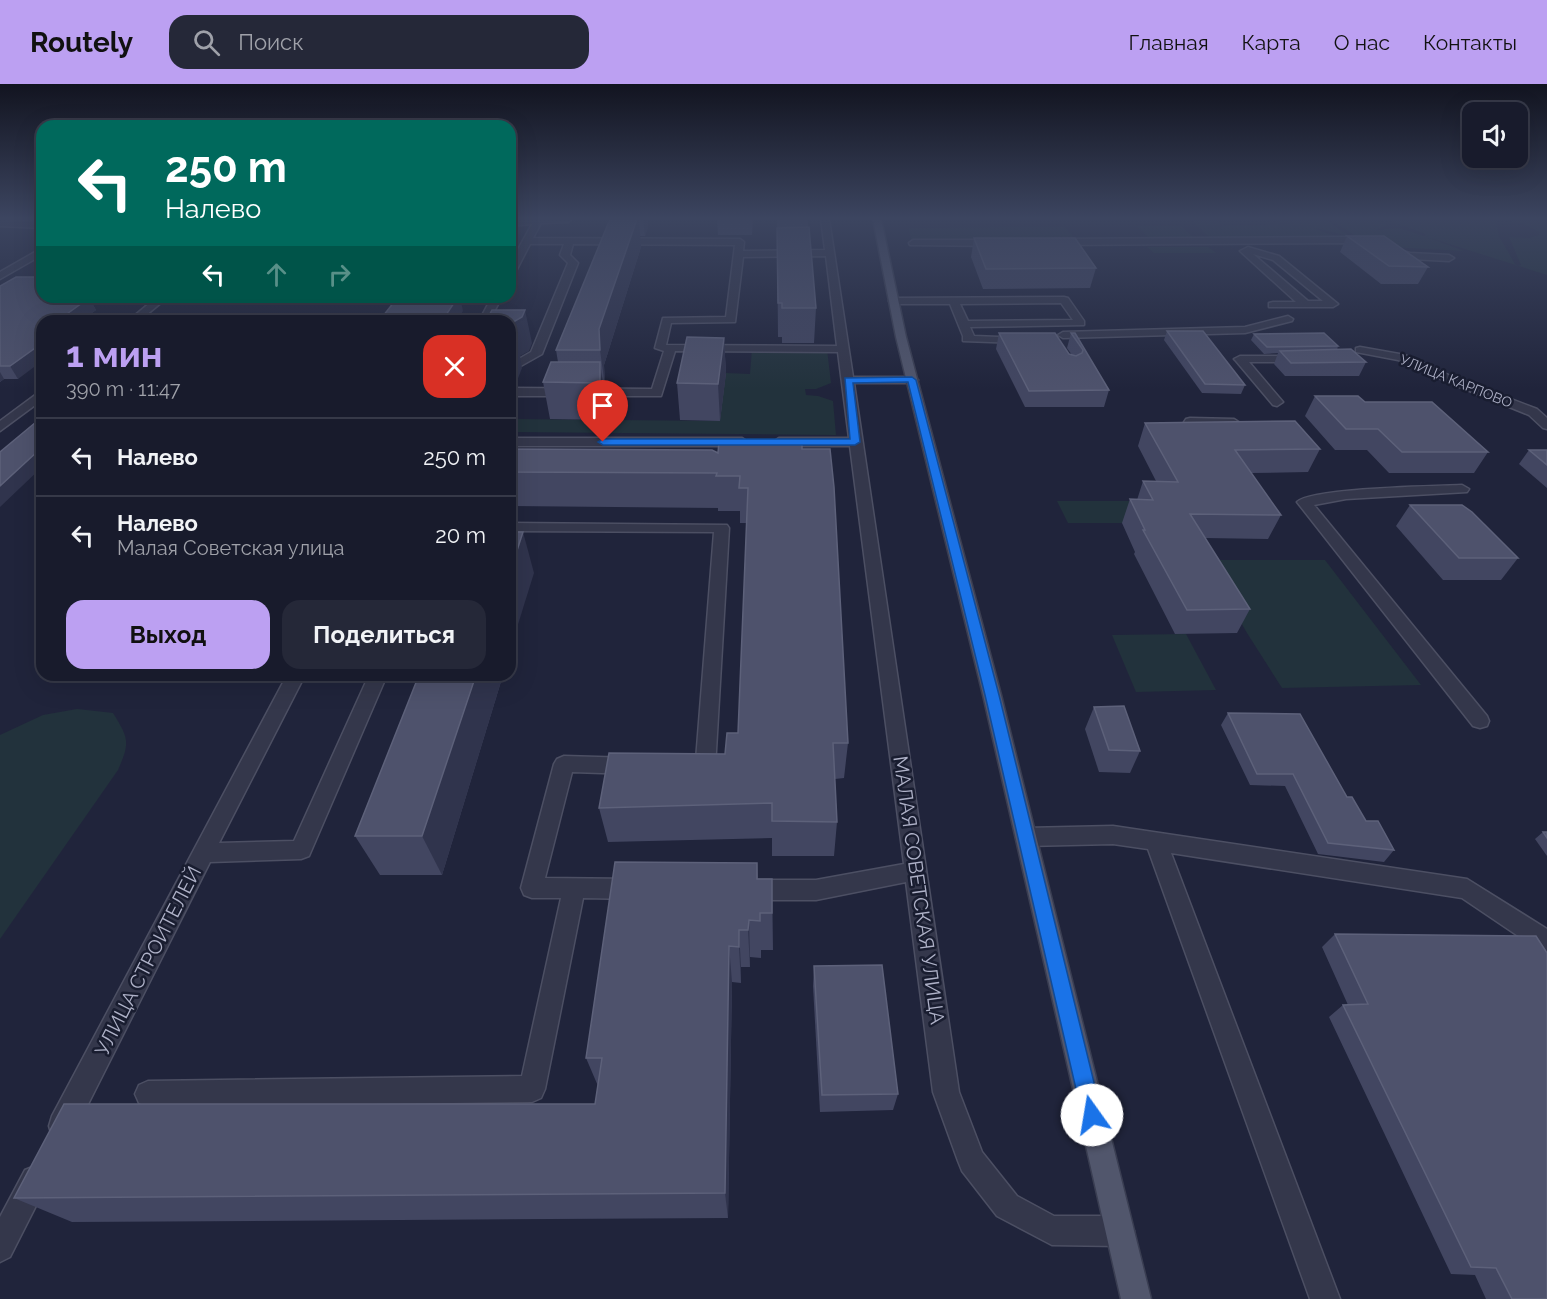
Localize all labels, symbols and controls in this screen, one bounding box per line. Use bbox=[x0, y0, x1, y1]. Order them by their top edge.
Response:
search box bbox=[169, 15, 589, 69]
text: Routely bbox=[30, 26, 133, 59]
icon: search bbox=[190, 26, 223, 59]
text: Поиск bbox=[238, 29, 304, 55]
text: Главная bbox=[1129, 30, 1209, 55]
text: Карта bbox=[1242, 30, 1301, 55]
text: О нас bbox=[1334, 30, 1390, 55]
text: Контакты bbox=[1423, 30, 1517, 55]
map controls bbox=[1462, 102, 1528, 168]
button: sound bbox=[1462, 102, 1528, 168]
text: 250 m bbox=[165, 143, 287, 192]
icon: left bbox=[66, 144, 144, 222]
text: Налево bbox=[165, 193, 261, 224]
icon: left bbox=[197, 258, 230, 291]
icon: ahead bbox=[260, 258, 293, 291]
icon: right bbox=[323, 258, 356, 291]
text: 1 мин bbox=[66, 333, 162, 375]
button: close bbox=[423, 335, 486, 398]
street label: УЛИЦА КАРПОВО bbox=[1398, 351, 1514, 411]
text: 390 m · 11:47 bbox=[66, 377, 181, 401]
pin bbox=[577, 380, 628, 442]
icon: arrive bbox=[586, 389, 619, 422]
icon: left bbox=[66, 441, 99, 474]
text: Налево bbox=[117, 444, 198, 470]
text: 250 m bbox=[423, 444, 486, 470]
text: Налево bbox=[117, 510, 198, 536]
icon: left bbox=[66, 519, 99, 552]
text: 20 m bbox=[435, 522, 486, 548]
text: Малая Советская улица bbox=[117, 536, 344, 560]
button: Выход bbox=[66, 600, 270, 669]
button: Поделиться bbox=[282, 600, 486, 669]
street label: МАЛАЯ СОВЕТСКАЯ УЛИЦА bbox=[888, 754, 950, 1026]
street label: УЛИЦА СТРОИТЕЛЕЙ bbox=[90, 862, 206, 1060]
position arrow bbox=[1060, 1083, 1124, 1147]

